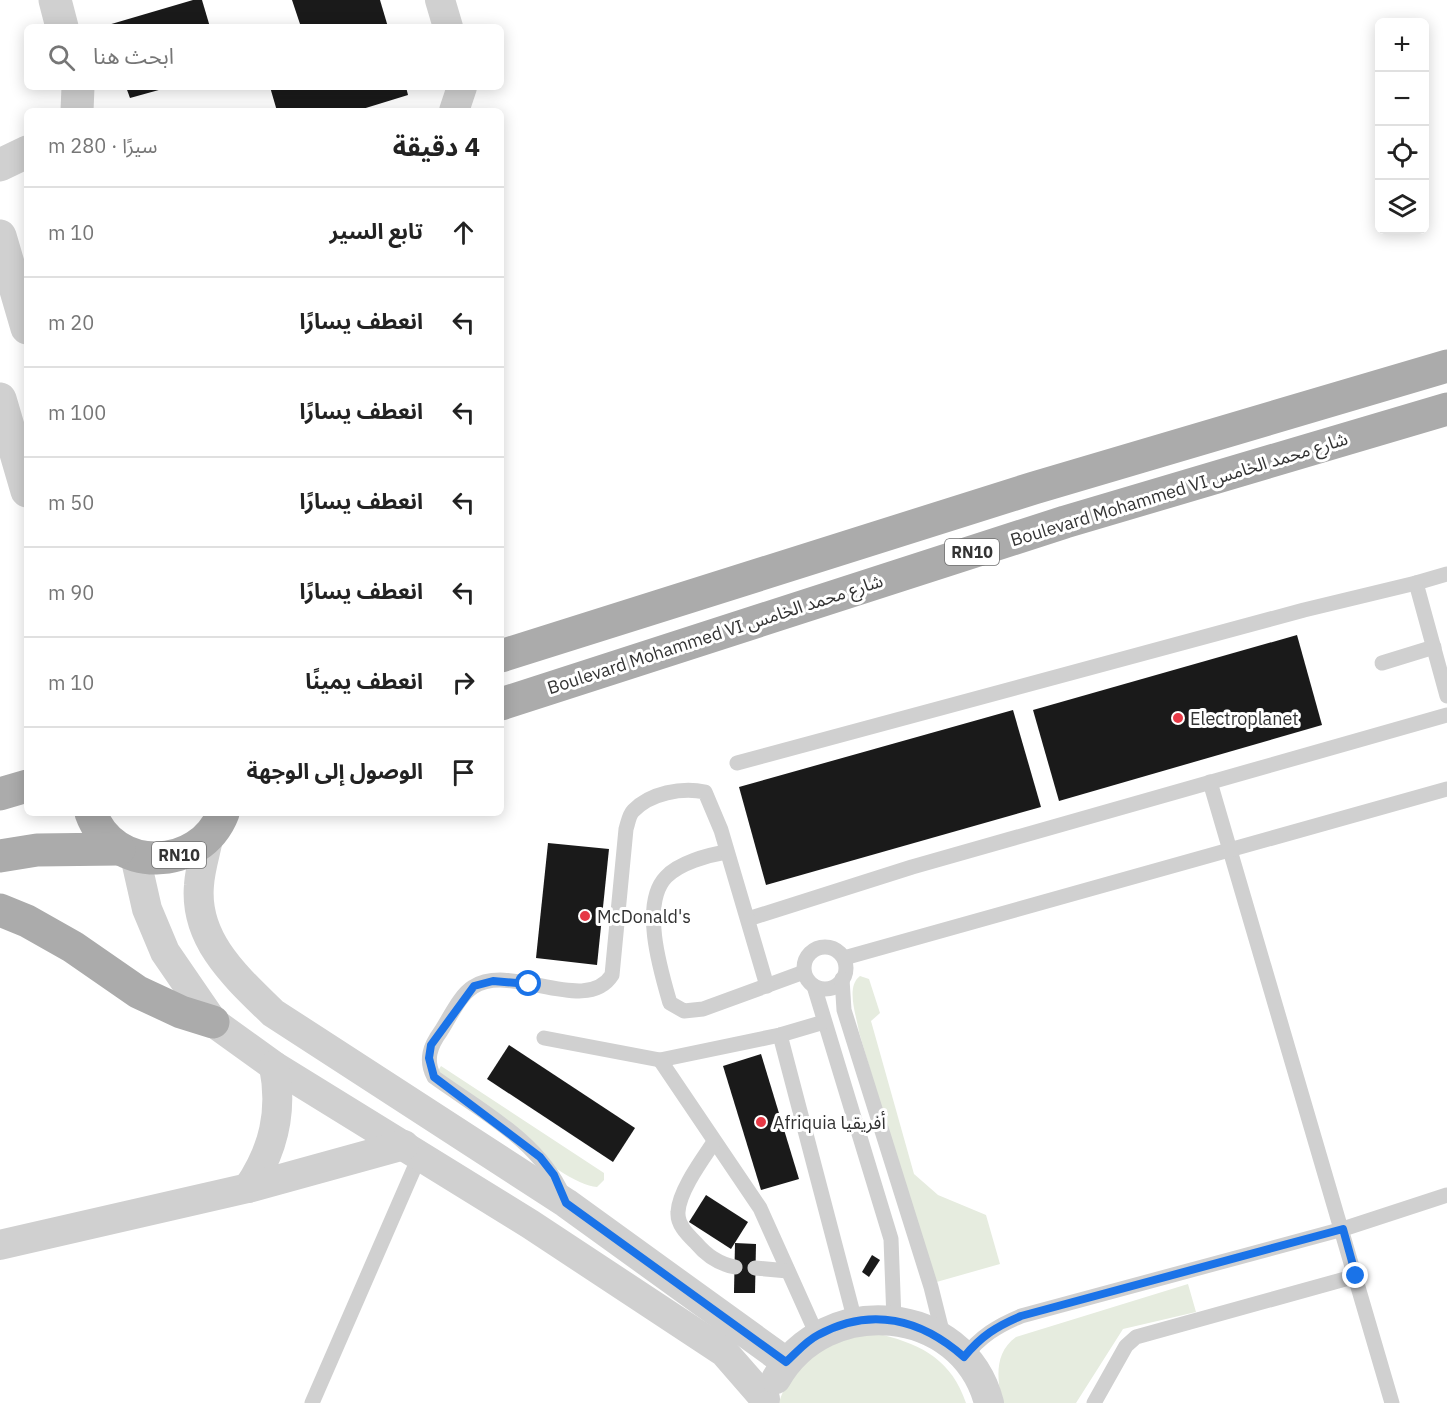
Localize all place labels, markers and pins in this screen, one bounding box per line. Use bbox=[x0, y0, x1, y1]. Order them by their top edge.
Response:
place label: Electroplanet bbox=[1190, 707, 1299, 730]
marker: Electroplanet bbox=[1171, 711, 1185, 725]
place label: McDonald's bbox=[597, 905, 691, 928]
marker: McDonald's bbox=[578, 909, 592, 923]
place label: Afriquia أفريقيا bbox=[773, 1111, 886, 1134]
marker: Afriquia أفريقيا bbox=[754, 1115, 768, 1129]

